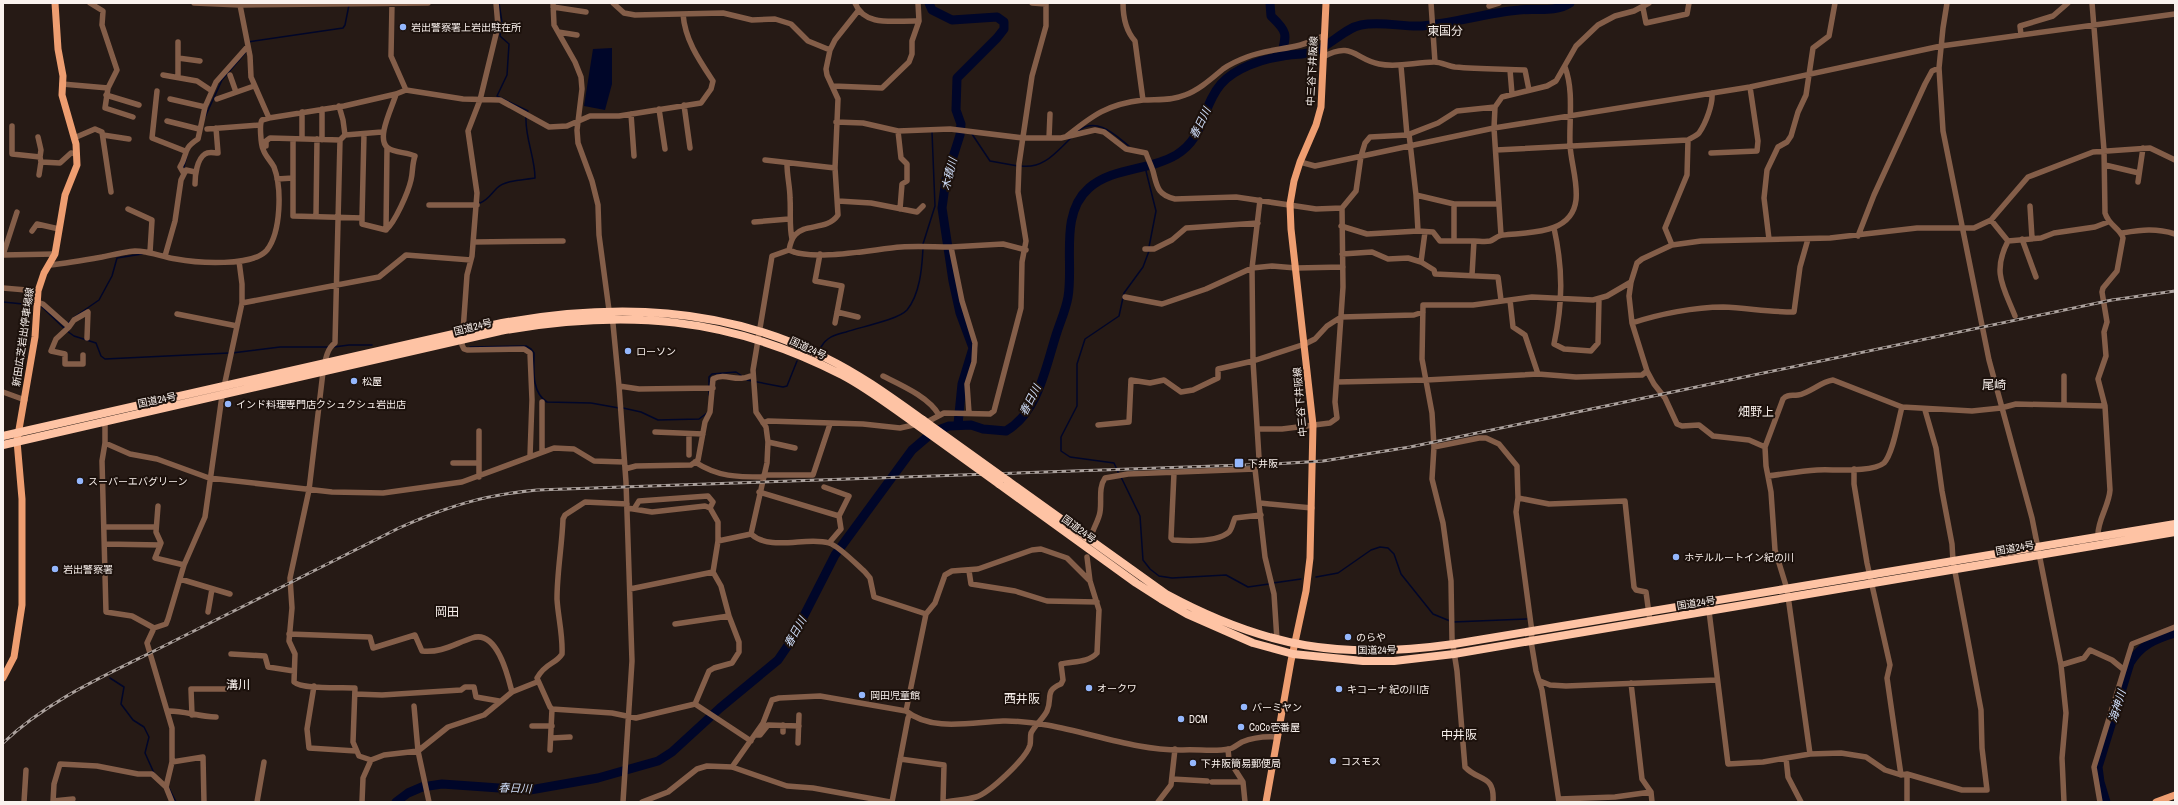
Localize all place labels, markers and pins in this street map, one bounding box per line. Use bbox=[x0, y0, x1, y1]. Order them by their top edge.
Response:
place label: 岩出警察署上岩出駐在所 bbox=[411, 21, 521, 34]
marker: 岩出警察署上岩出駐在所 bbox=[398, 22, 408, 32]
place label: ローソン bbox=[636, 345, 676, 358]
marker: ローソン bbox=[623, 346, 633, 356]
place label: 松屋 bbox=[362, 375, 382, 388]
marker: 松屋 bbox=[349, 376, 359, 386]
place label: インド料理専門店クシュクシュ岩出店 bbox=[236, 398, 406, 411]
marker: インド料理専門店クシュクシュ岩出店 bbox=[223, 399, 233, 409]
marker: 下井阪 bbox=[1233, 457, 1245, 469]
place label: 下井阪 bbox=[1248, 457, 1278, 470]
place label: スーパーエバグリーン bbox=[88, 475, 187, 488]
marker: スーパーエバグリーン bbox=[75, 476, 85, 486]
place label: ホテルルートイン紀の川 bbox=[1684, 551, 1794, 564]
marker: ホテルルートイン紀の川 bbox=[1671, 552, 1681, 562]
place label: 岩出警察署 bbox=[63, 563, 113, 576]
marker: 岩出警察署 bbox=[50, 564, 60, 574]
place label: のらや bbox=[1356, 631, 1386, 644]
marker: のらや bbox=[1343, 632, 1353, 642]
place label: オークワ bbox=[1097, 682, 1137, 695]
marker: オークワ bbox=[1084, 683, 1094, 693]
place label: キコーナ 紀の川店 bbox=[1347, 683, 1429, 696]
marker: キコーナ 紀の川店 bbox=[1334, 684, 1344, 694]
place label: 岡田児童館 bbox=[870, 689, 920, 702]
marker: 岡田児童館 bbox=[857, 690, 867, 700]
place label: バーミヤン bbox=[1252, 701, 1302, 714]
marker: バーミヤン bbox=[1239, 702, 1249, 712]
place label: DCM bbox=[1189, 713, 1208, 726]
marker: DCM bbox=[1176, 714, 1186, 724]
place label: CoCo壱番屋 bbox=[1249, 721, 1300, 734]
marker: CoCo壱番屋 bbox=[1236, 722, 1246, 732]
place label: コスモス bbox=[1341, 755, 1381, 768]
marker: コスモス bbox=[1328, 756, 1338, 766]
place label: 下井阪簡易郵便局 bbox=[1201, 757, 1281, 770]
marker: 下井阪簡易郵便局 bbox=[1188, 758, 1198, 768]

